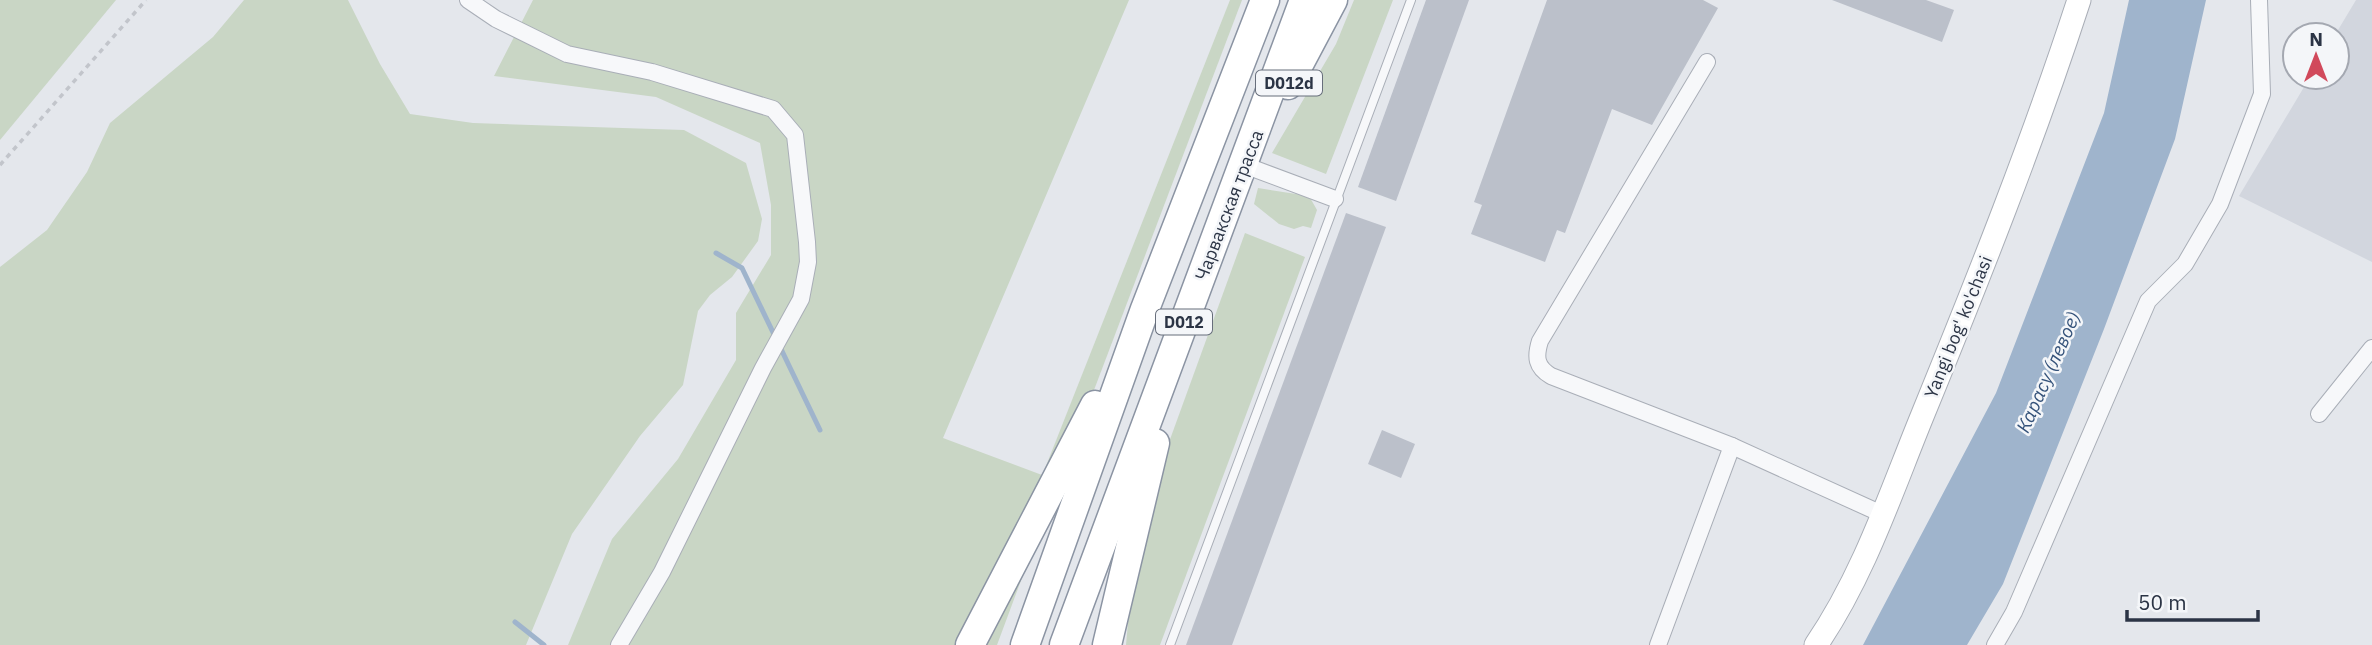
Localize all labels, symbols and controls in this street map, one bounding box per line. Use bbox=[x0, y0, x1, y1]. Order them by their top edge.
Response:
north arrow bbox=[2281, 21, 2351, 91]
text: N bbox=[2309, 27, 2323, 51]
road number: D012d bbox=[1256, 71, 1322, 96]
street label: Чарвакская трасса bbox=[1190, 126, 1268, 283]
street label: Yangi bog' ko'chasi bbox=[1919, 252, 1997, 402]
water label: Карасу (левое) bbox=[2011, 308, 2085, 436]
road number: D012 bbox=[1156, 310, 1212, 334]
scale bar bbox=[2127, 578, 2258, 622]
text: 50 m bbox=[2138, 588, 2187, 616]

